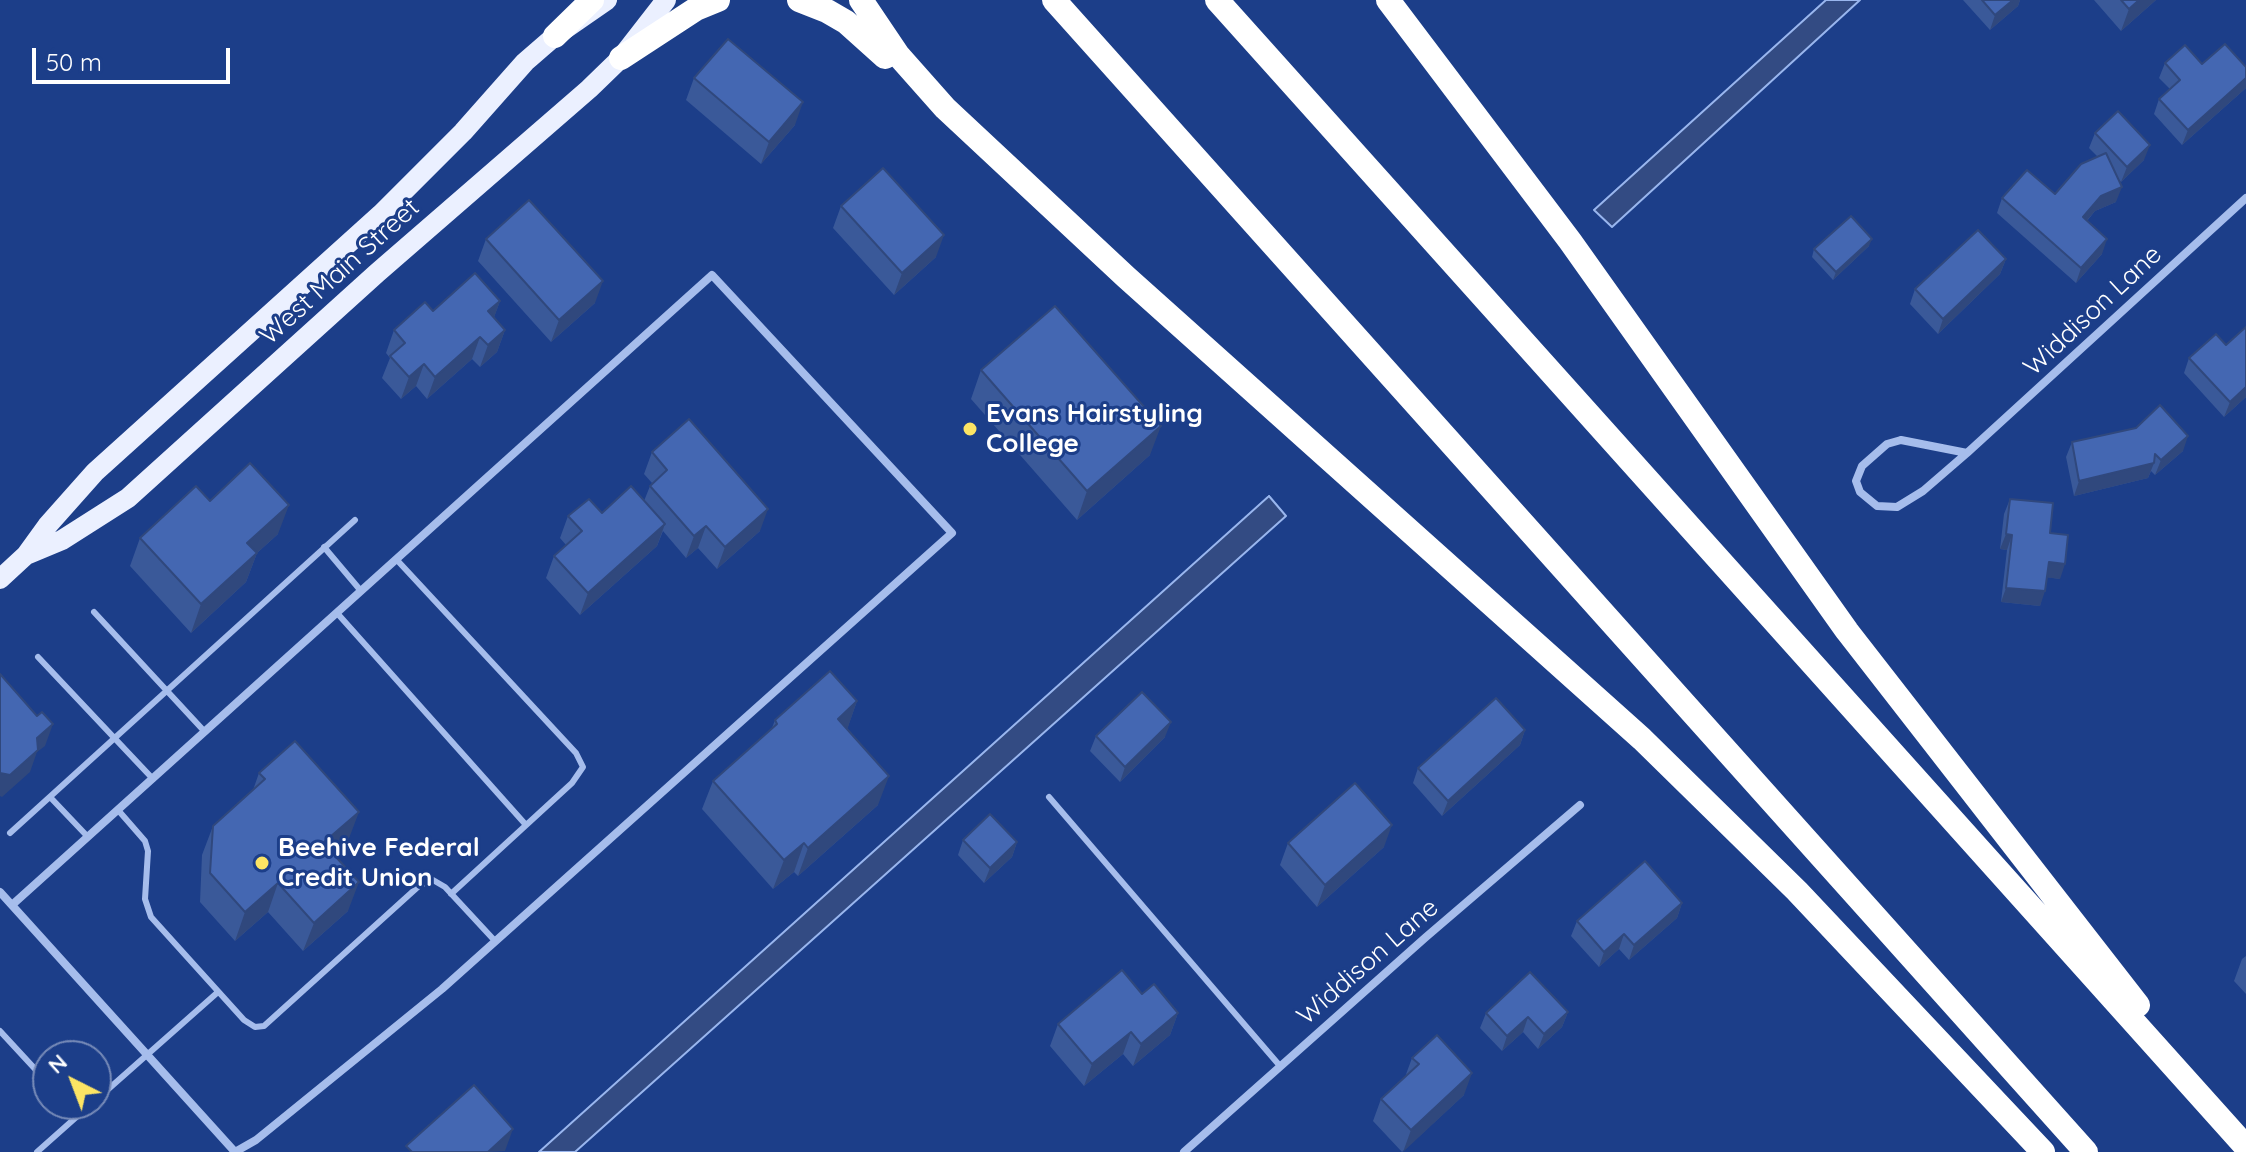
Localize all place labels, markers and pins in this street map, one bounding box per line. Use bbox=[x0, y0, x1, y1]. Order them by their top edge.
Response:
place label: Evans Hairstyling College bbox=[986, 398, 1203, 460]
marker: Evans Hairstyling College bbox=[961, 420, 979, 438]
place label: Beehive Federal Credit Union bbox=[278, 832, 480, 894]
marker: Beehive Federal Credit Union bbox=[253, 854, 271, 872]

